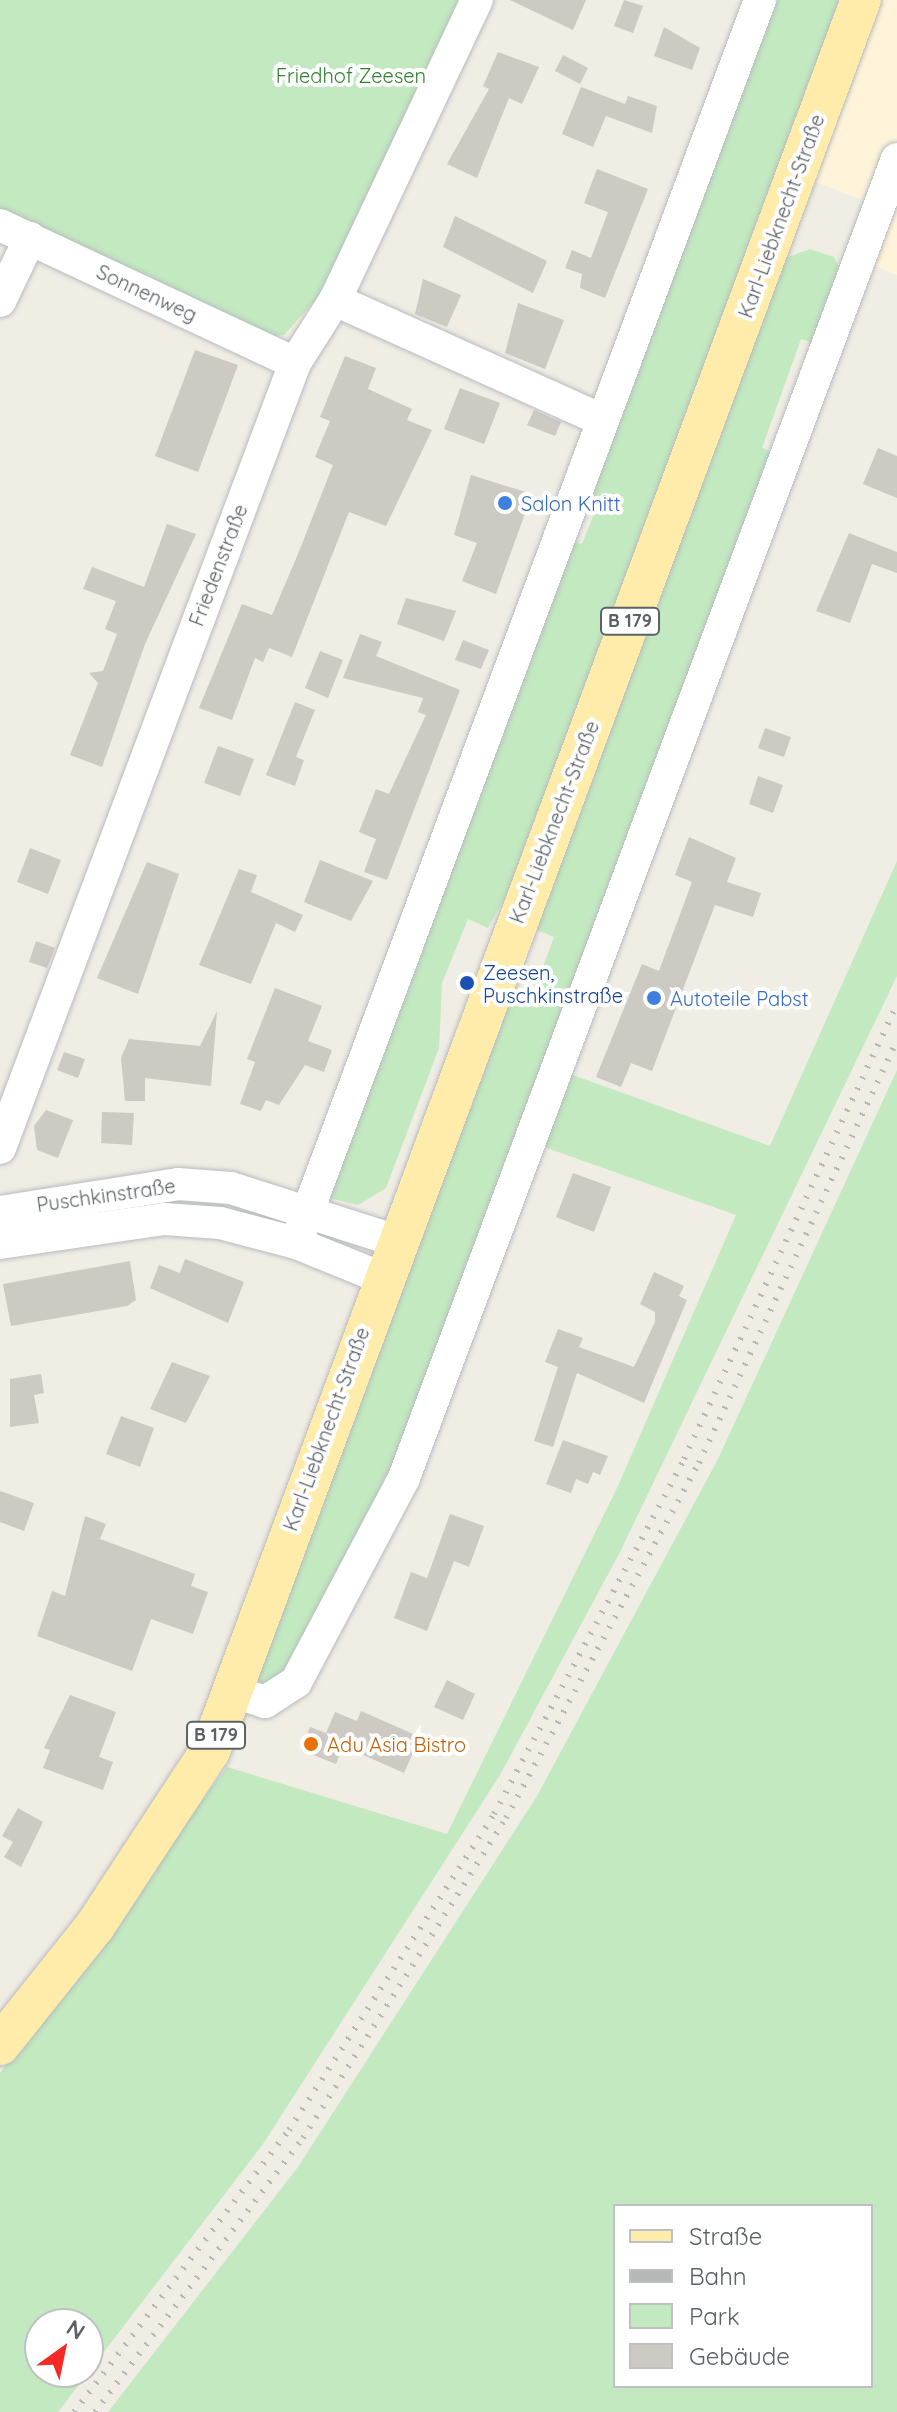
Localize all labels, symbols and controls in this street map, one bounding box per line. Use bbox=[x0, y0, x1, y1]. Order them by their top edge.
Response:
park label: Friedhof Zeesen bbox=[276, 63, 426, 87]
street label: Karl-Liebknecht-Straße bbox=[733, 111, 829, 321]
street label: Sonnenweg bbox=[93, 259, 201, 327]
place label: Salon Knitt bbox=[521, 491, 621, 515]
marker: Salon Knitt bbox=[496, 494, 514, 512]
street label: Friedenstraße bbox=[184, 501, 252, 629]
road number: B 179 bbox=[600, 607, 660, 635]
street label: Karl-Liebknecht-Straße bbox=[504, 717, 604, 927]
place label: Zeesen, Puschkinstraße bbox=[483, 960, 623, 1007]
marker: Zeesen, Puschkinstraße bbox=[458, 974, 476, 992]
place label: Autoteile Pabst bbox=[670, 986, 809, 1010]
marker: Autoteile Pabst bbox=[645, 989, 663, 1007]
street label: Puschkinstraße bbox=[35, 1173, 177, 1217]
street label: Karl-Liebknecht-Straße bbox=[278, 1324, 374, 1534]
road number: B 179 bbox=[186, 1721, 246, 1749]
place label: Adu Asia Bistro bbox=[327, 1732, 466, 1756]
marker: Adu Asia Bistro bbox=[302, 1735, 320, 1753]
legend bbox=[613, 2204, 873, 2388]
text: Straße bbox=[689, 2221, 762, 2251]
text: Bahn bbox=[689, 2261, 747, 2291]
text: Park bbox=[689, 2301, 740, 2331]
north arrow bbox=[24, 2308, 104, 2388]
text: N bbox=[62, 2313, 90, 2346]
text: Gebäude bbox=[689, 2341, 790, 2371]

